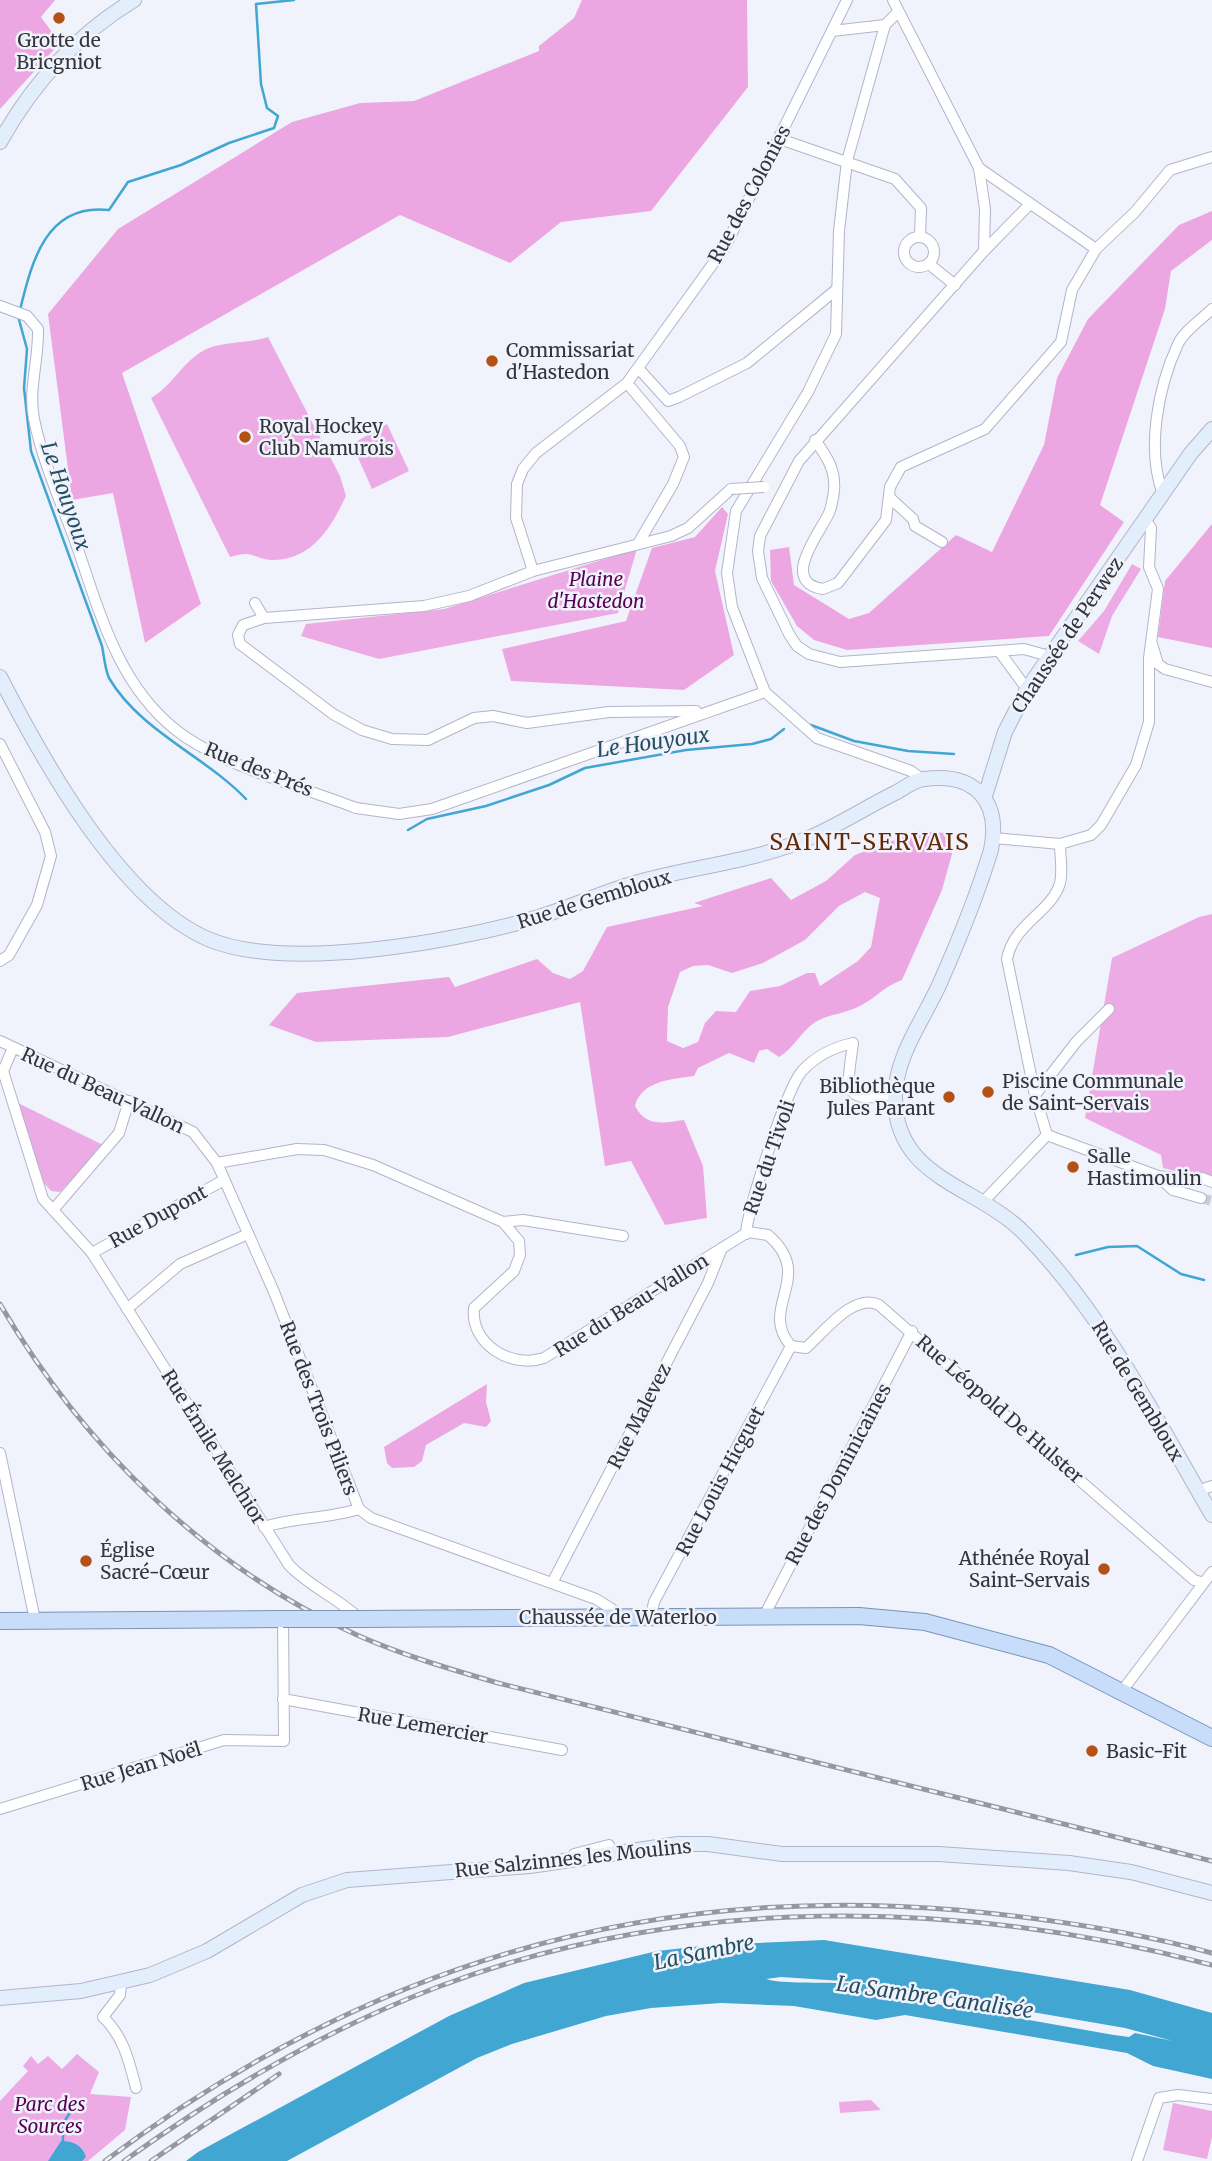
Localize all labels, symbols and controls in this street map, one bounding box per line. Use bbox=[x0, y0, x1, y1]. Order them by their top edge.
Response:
marker: Grotte de Bricgniot bbox=[51, 10, 67, 26]
place label: Grotte de Bricgniot bbox=[16, 28, 102, 74]
street label: Rue des Colonies bbox=[703, 121, 795, 267]
place label: Commissariat d'Hastedon bbox=[506, 338, 635, 384]
marker: Commissariat d'Hastedon bbox=[484, 353, 500, 369]
place label: Royal Hockey Club Namurois bbox=[259, 414, 394, 460]
marker: Royal Hockey Club Namurois bbox=[237, 429, 253, 445]
water label: Le Houyoux bbox=[35, 438, 97, 554]
street label: Chaussée de Perwez bbox=[1006, 552, 1128, 718]
park label: Plaine d'Hastedon bbox=[548, 567, 644, 613]
water label: Le Houyoux bbox=[595, 721, 711, 763]
street label: Rue des Prés bbox=[201, 736, 317, 802]
district label: SAINT-SERVAIS bbox=[769, 827, 971, 856]
street label: Rue de Gembloux bbox=[514, 864, 674, 934]
street label: Rue du Beau-Vallon bbox=[18, 1042, 189, 1138]
place label: Piscine Communale de Saint-Servais bbox=[1002, 1069, 1184, 1115]
place label: Bibliothèque Jules Parant bbox=[819, 1074, 936, 1120]
marker: Piscine Communale de Saint-Servais bbox=[980, 1084, 996, 1100]
marker: Bibliothèque Jules Parant bbox=[941, 1089, 957, 1105]
street label: Rue du Tivoli bbox=[738, 1096, 800, 1218]
place label: Salle Hastimoulin bbox=[1087, 1144, 1202, 1190]
marker: Salle Hastimoulin bbox=[1065, 1159, 1081, 1175]
street label: Rue Dupont bbox=[105, 1179, 212, 1253]
street label: Rue du Beau-Vallon bbox=[550, 1248, 713, 1362]
street label: Rue des Trois Piliers bbox=[275, 1317, 363, 1499]
street label: Rue de Gembloux bbox=[1087, 1317, 1190, 1466]
street label: Rue Léopold De Hulster bbox=[911, 1330, 1089, 1489]
street label: Rue Malevez bbox=[602, 1359, 676, 1473]
street label: Rue Émile Melchior bbox=[157, 1365, 272, 1529]
street label: Rue des Dominicaines bbox=[780, 1379, 896, 1569]
street label: Rue Louis Hicguet bbox=[671, 1402, 770, 1560]
place label: Église Sacré-Cœur bbox=[100, 1538, 210, 1584]
place label: Athénée Royal Saint-Servais bbox=[958, 1546, 1090, 1592]
marker: Église Sacré-Cœur bbox=[78, 1553, 94, 1569]
marker: Athénée Royal Saint-Servais bbox=[1096, 1561, 1112, 1577]
street label: Chaussée de Waterloo bbox=[519, 1605, 717, 1629]
street label: Rue Lemercier bbox=[356, 1702, 491, 1748]
street label: Rue Jean Noël bbox=[78, 1736, 204, 1796]
place label: Basic-Fit bbox=[1106, 1739, 1188, 1763]
marker: Basic-Fit bbox=[1084, 1743, 1100, 1759]
street label: Rue Salzinnes les Moulins bbox=[453, 1834, 693, 1882]
water label: La Sambre bbox=[651, 1928, 757, 1976]
water label: La Sambre Canalisée bbox=[835, 1970, 1035, 2024]
park label: Parc des Sources bbox=[15, 2092, 86, 2138]

